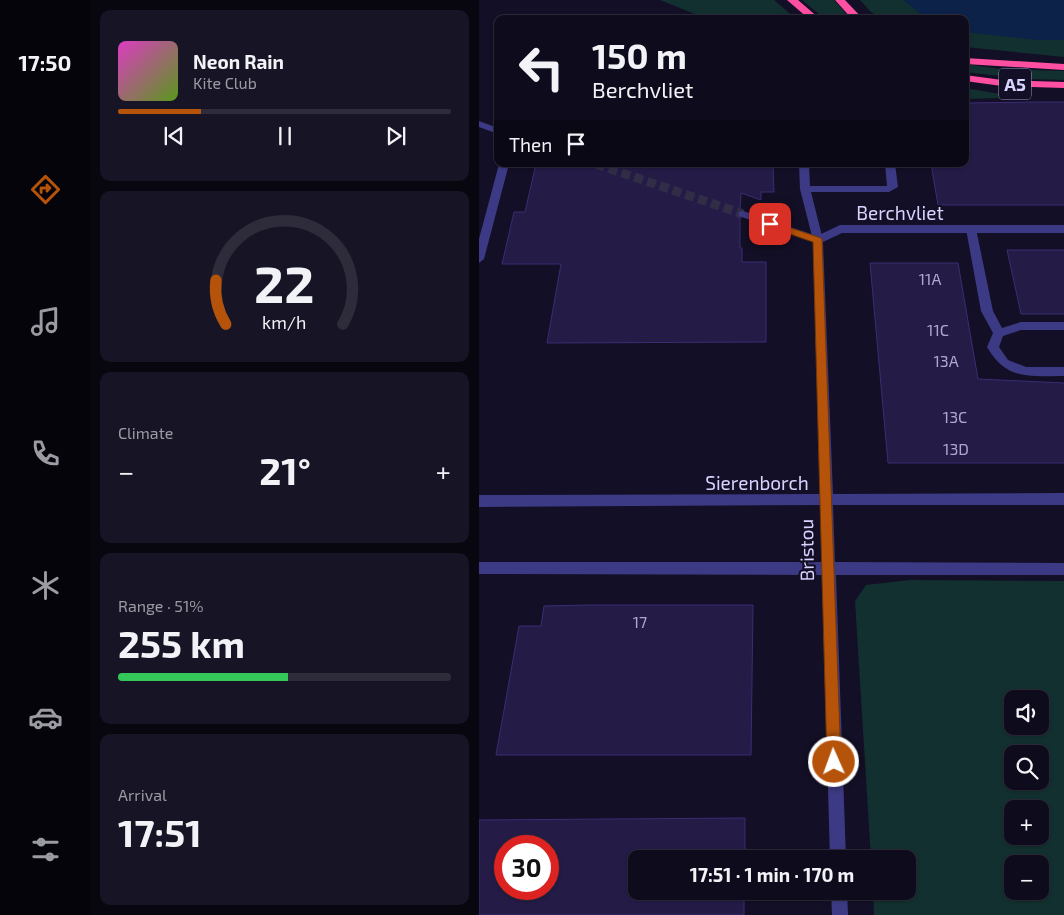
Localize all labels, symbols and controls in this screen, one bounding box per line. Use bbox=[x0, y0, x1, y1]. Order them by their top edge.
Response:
text: 150 m bbox=[592, 34, 687, 76]
icon: left bbox=[509, 35, 574, 100]
text: 17:50 bbox=[19, 49, 71, 75]
text: Neon Rain bbox=[193, 50, 284, 73]
road number: A5 bbox=[999, 68, 1031, 100]
text: Kite Club bbox=[193, 73, 257, 92]
text: Berchvliet bbox=[592, 76, 693, 102]
icon: previous bbox=[160, 122, 188, 150]
icon: pause bbox=[271, 122, 299, 150]
icon: next bbox=[382, 122, 410, 150]
icon: arrive bbox=[562, 130, 590, 158]
text: Then bbox=[509, 133, 552, 156]
icon: directions bbox=[28, 172, 63, 207]
street label: Berchvliet bbox=[856, 201, 944, 224]
pin bbox=[749, 203, 791, 245]
icon: arrive bbox=[756, 210, 784, 238]
text: 22 bbox=[254, 251, 315, 313]
house number: 11A bbox=[919, 269, 941, 288]
icon: music bbox=[28, 304, 63, 339]
text: km/h bbox=[262, 311, 307, 333]
house number: 11C bbox=[927, 320, 949, 339]
house number: 13A bbox=[933, 351, 959, 370]
house number: 13C bbox=[943, 407, 967, 426]
text: Climate bbox=[118, 423, 173, 442]
icon: phone bbox=[28, 436, 63, 471]
house number: 13D bbox=[943, 439, 969, 458]
text: 21° bbox=[259, 447, 311, 493]
text: − bbox=[118, 454, 134, 488]
text: + bbox=[436, 454, 451, 488]
street label: Sierenborch bbox=[705, 471, 809, 494]
street label: Bristou bbox=[794, 518, 818, 582]
icon: climate bbox=[28, 568, 63, 603]
text: Range · 51% bbox=[118, 596, 204, 615]
house number: 17 bbox=[633, 612, 647, 631]
text: 255 km bbox=[118, 620, 245, 666]
map controls bbox=[1004, 690, 1049, 900]
button: sound bbox=[1004, 690, 1049, 735]
icon: car bbox=[28, 700, 63, 735]
position arrow bbox=[807, 735, 859, 787]
button: search bbox=[1004, 745, 1049, 790]
text: Arrival bbox=[118, 785, 167, 804]
button: + bbox=[1004, 800, 1049, 845]
text: 17:51 bbox=[118, 809, 202, 855]
icon: filters bbox=[28, 832, 63, 867]
speed limit sign: 30 bbox=[494, 835, 559, 900]
button: − bbox=[1004, 855, 1049, 900]
text: 17:51 · 1 min · 170 m bbox=[690, 863, 854, 886]

